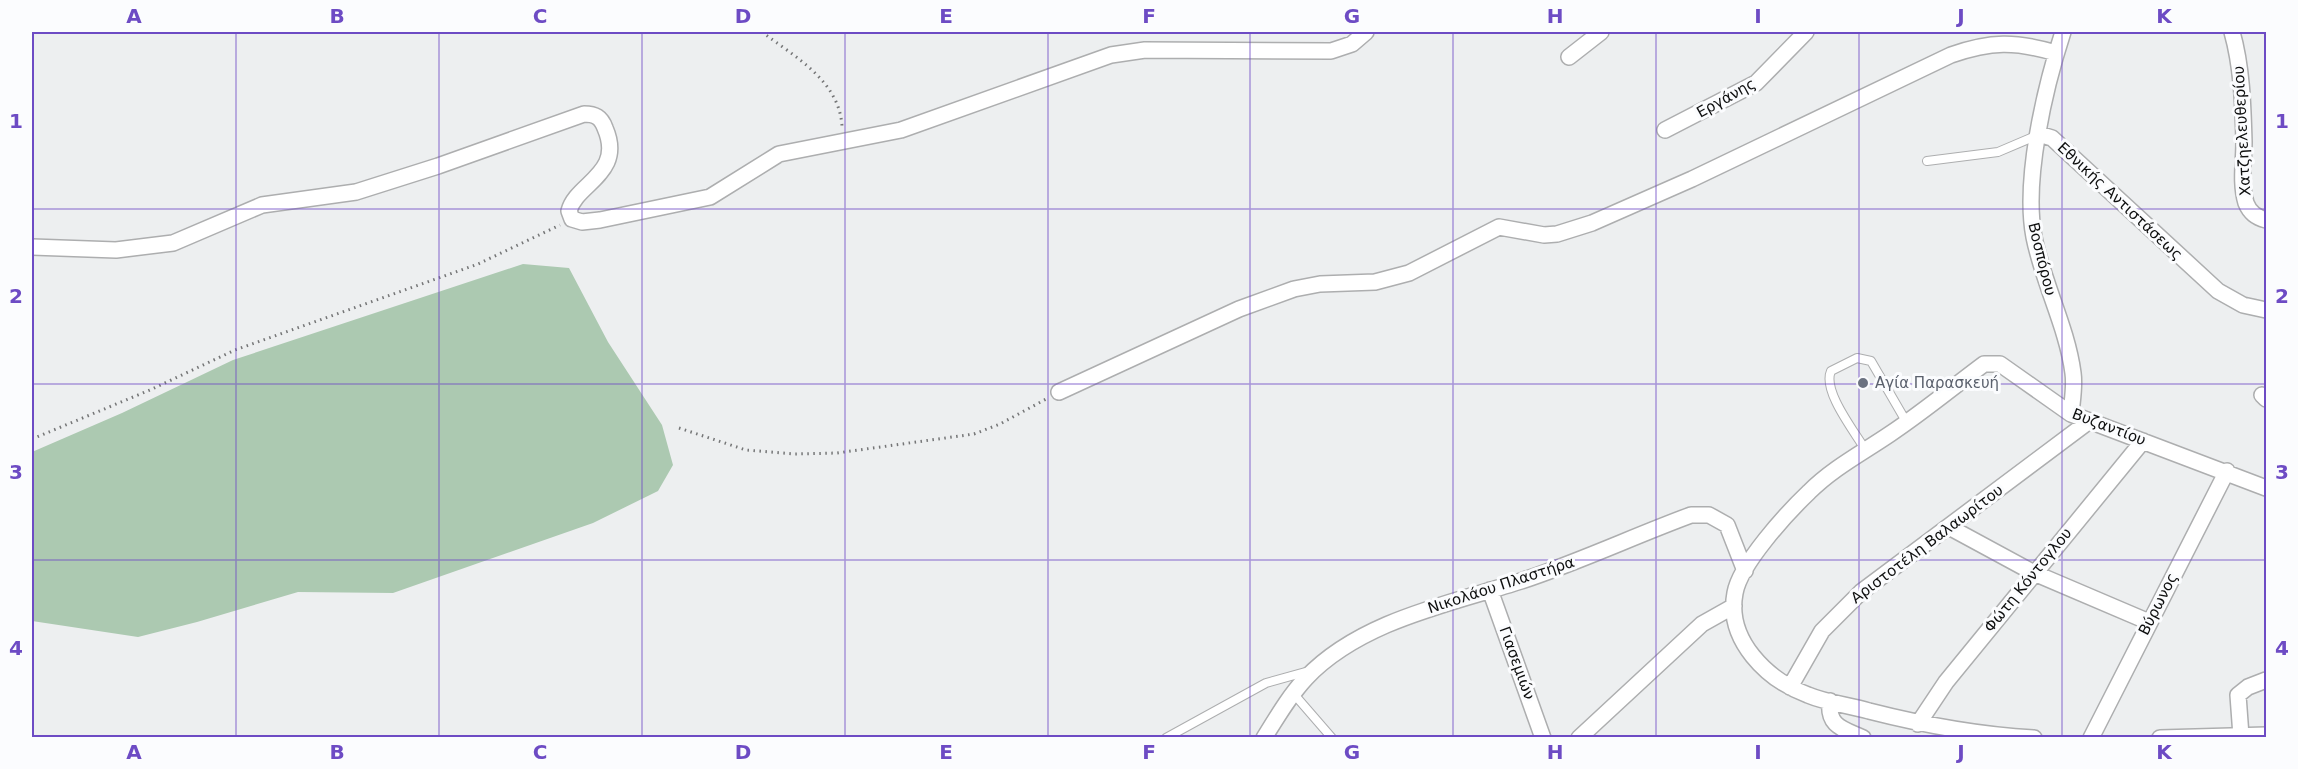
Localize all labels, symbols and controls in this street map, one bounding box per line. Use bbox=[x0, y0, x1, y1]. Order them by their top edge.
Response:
text: A bbox=[126, 4, 142, 28]
text: B bbox=[329, 4, 345, 28]
text: C bbox=[533, 4, 547, 28]
text: D bbox=[735, 4, 751, 28]
text: E bbox=[939, 4, 953, 28]
text: F bbox=[1142, 4, 1156, 28]
text: G bbox=[1344, 4, 1360, 28]
text: H bbox=[1547, 4, 1563, 28]
text: I bbox=[1754, 4, 1762, 28]
text: J bbox=[1955, 4, 1965, 28]
text: K bbox=[2156, 4, 2173, 28]
street label: Χατζηελευθερίου bbox=[2230, 65, 2254, 197]
street label: Εργάνης bbox=[1693, 75, 1759, 121]
text: 1 bbox=[9, 109, 23, 133]
text: 1 bbox=[2275, 109, 2289, 133]
street label: Εθνικής Αντιστάσεως bbox=[2054, 138, 2186, 264]
street label: Βοσπόρου bbox=[2024, 221, 2060, 297]
text: 2 bbox=[9, 284, 23, 308]
text: 2 bbox=[2275, 284, 2289, 308]
place label: Αγία Παρασκευή bbox=[1875, 374, 1999, 392]
marker: Αγία Παρασκευή bbox=[1856, 376, 1870, 390]
street label: Βυζαντίου bbox=[2070, 405, 2148, 449]
text: 3 bbox=[9, 460, 23, 484]
text: 3 bbox=[2275, 460, 2289, 484]
street label: Αριστοτέλη Βαλαωρίτου bbox=[1847, 481, 2007, 607]
street label: Φώτη Κόντογλου bbox=[1980, 524, 2076, 636]
street label: Νικολάου Πλαστήρα bbox=[1425, 553, 1577, 617]
street label: Βύρωνος bbox=[2135, 570, 2181, 638]
street label: Γιασεμιών bbox=[1495, 624, 1539, 702]
text: 4 bbox=[9, 636, 23, 660]
text: 4 bbox=[2275, 636, 2289, 660]
text: A bbox=[126, 740, 142, 764]
text: B bbox=[329, 740, 345, 764]
text: C bbox=[533, 740, 547, 764]
text: D bbox=[735, 740, 751, 764]
text: E bbox=[939, 740, 953, 764]
text: F bbox=[1142, 740, 1156, 764]
text: G bbox=[1344, 740, 1360, 764]
text: H bbox=[1547, 740, 1563, 764]
text: I bbox=[1754, 740, 1762, 764]
text: J bbox=[1955, 740, 1965, 764]
text: K bbox=[2156, 740, 2173, 764]

